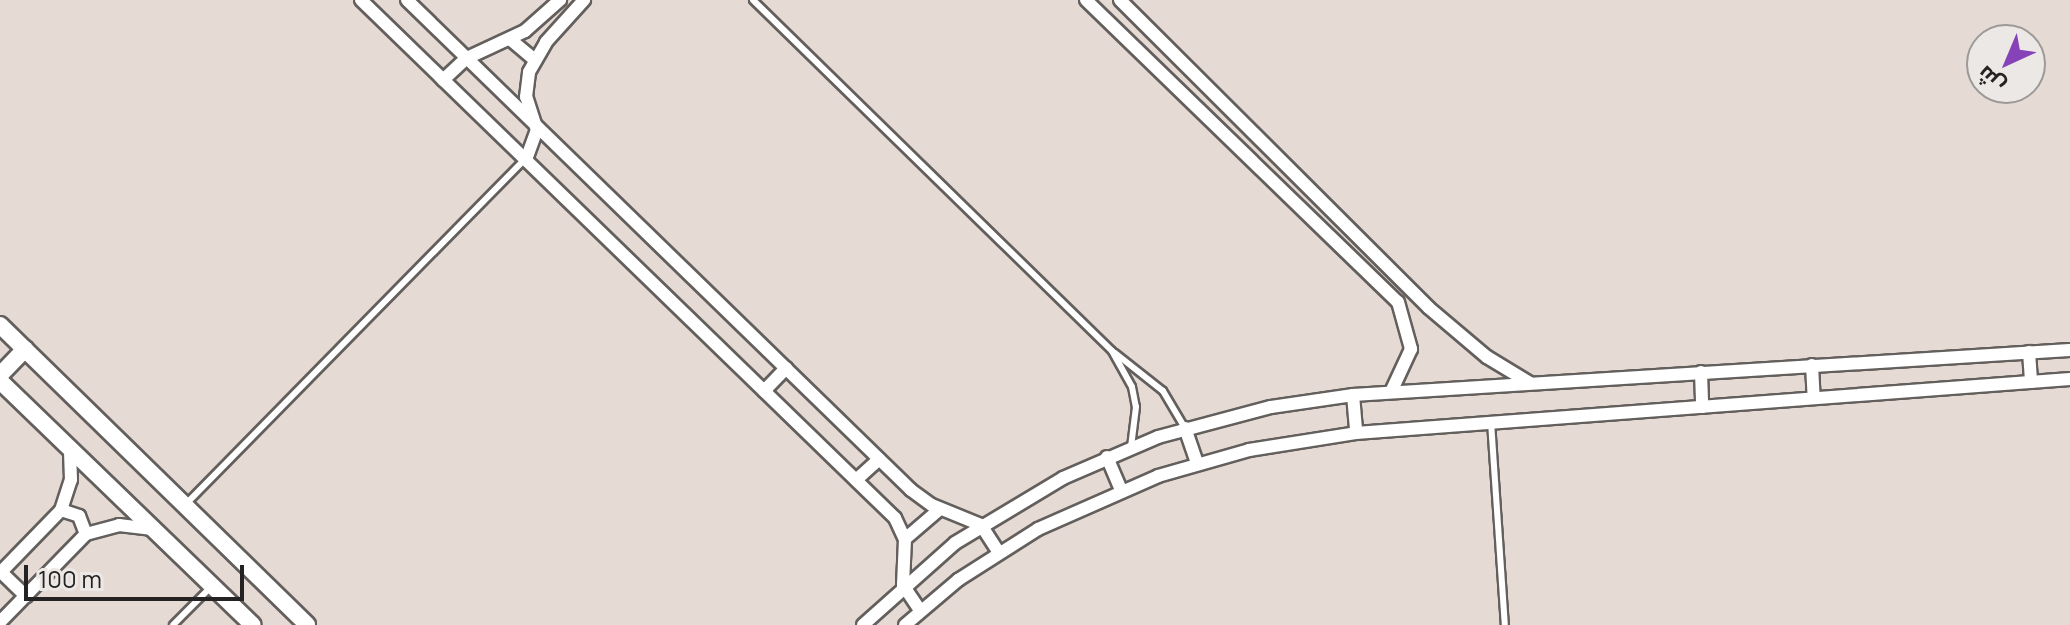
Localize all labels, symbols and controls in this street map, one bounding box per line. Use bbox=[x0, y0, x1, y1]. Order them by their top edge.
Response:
north arrow bbox=[1966, 24, 2046, 104]
text: ش bbox=[1970, 59, 2011, 100]
scale bar bbox=[28, 549, 248, 599]
text: 100 m bbox=[38, 562, 102, 595]

